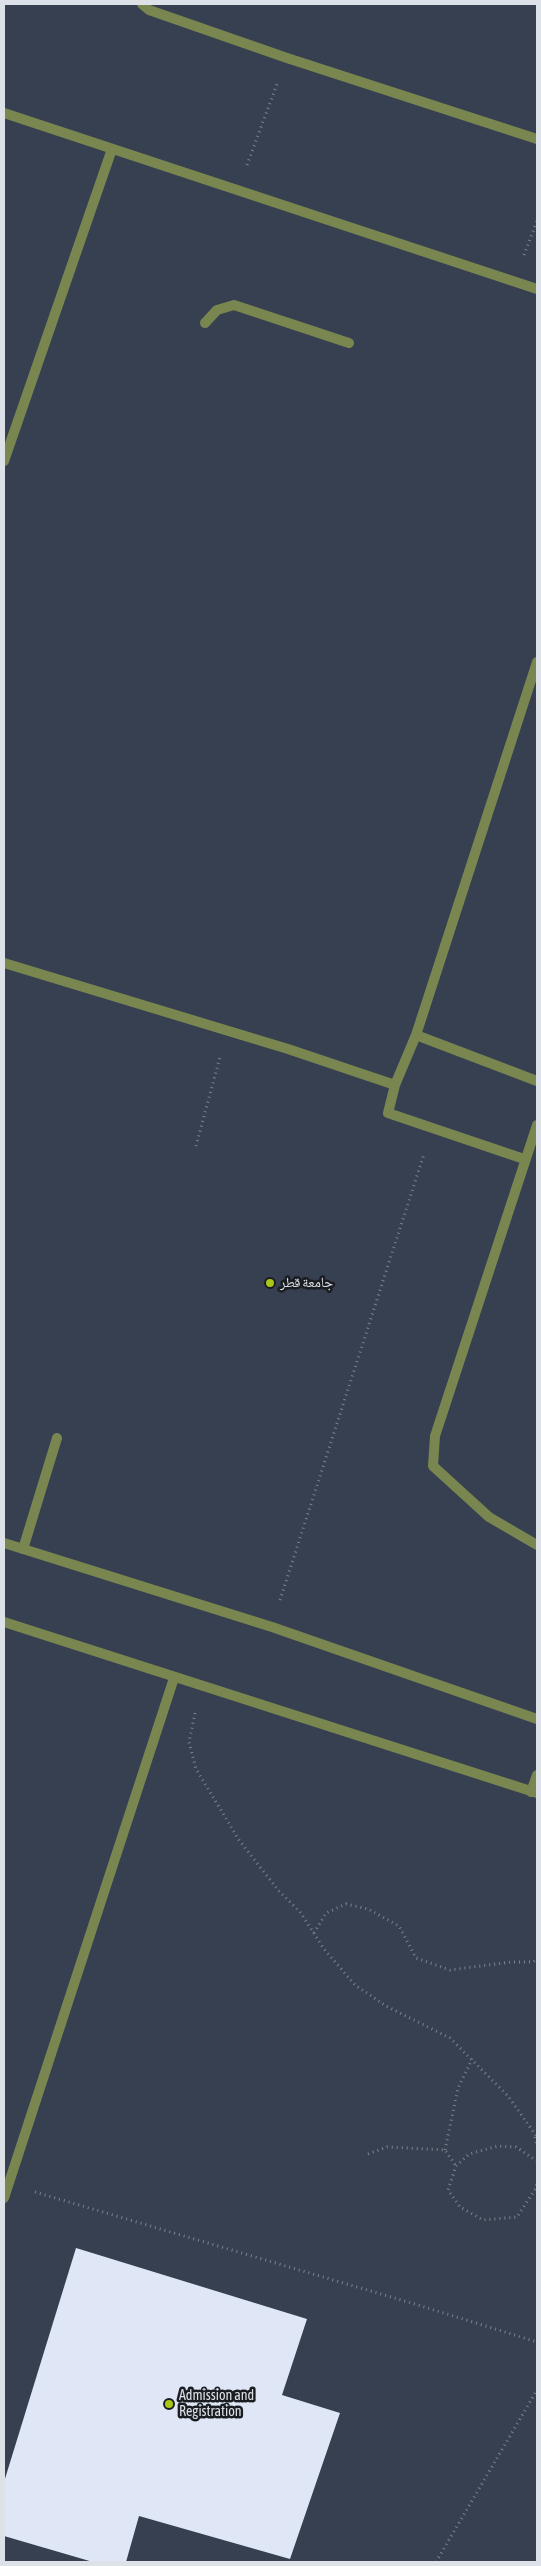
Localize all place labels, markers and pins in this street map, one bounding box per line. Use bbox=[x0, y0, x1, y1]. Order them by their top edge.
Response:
place label: جامعة قطر bbox=[280, 1275, 333, 1291]
marker: جامعة قطر bbox=[264, 1277, 276, 1289]
place label: Admission and Registration bbox=[179, 2388, 254, 2420]
marker: Admission and Registration bbox=[163, 2398, 175, 2410]

